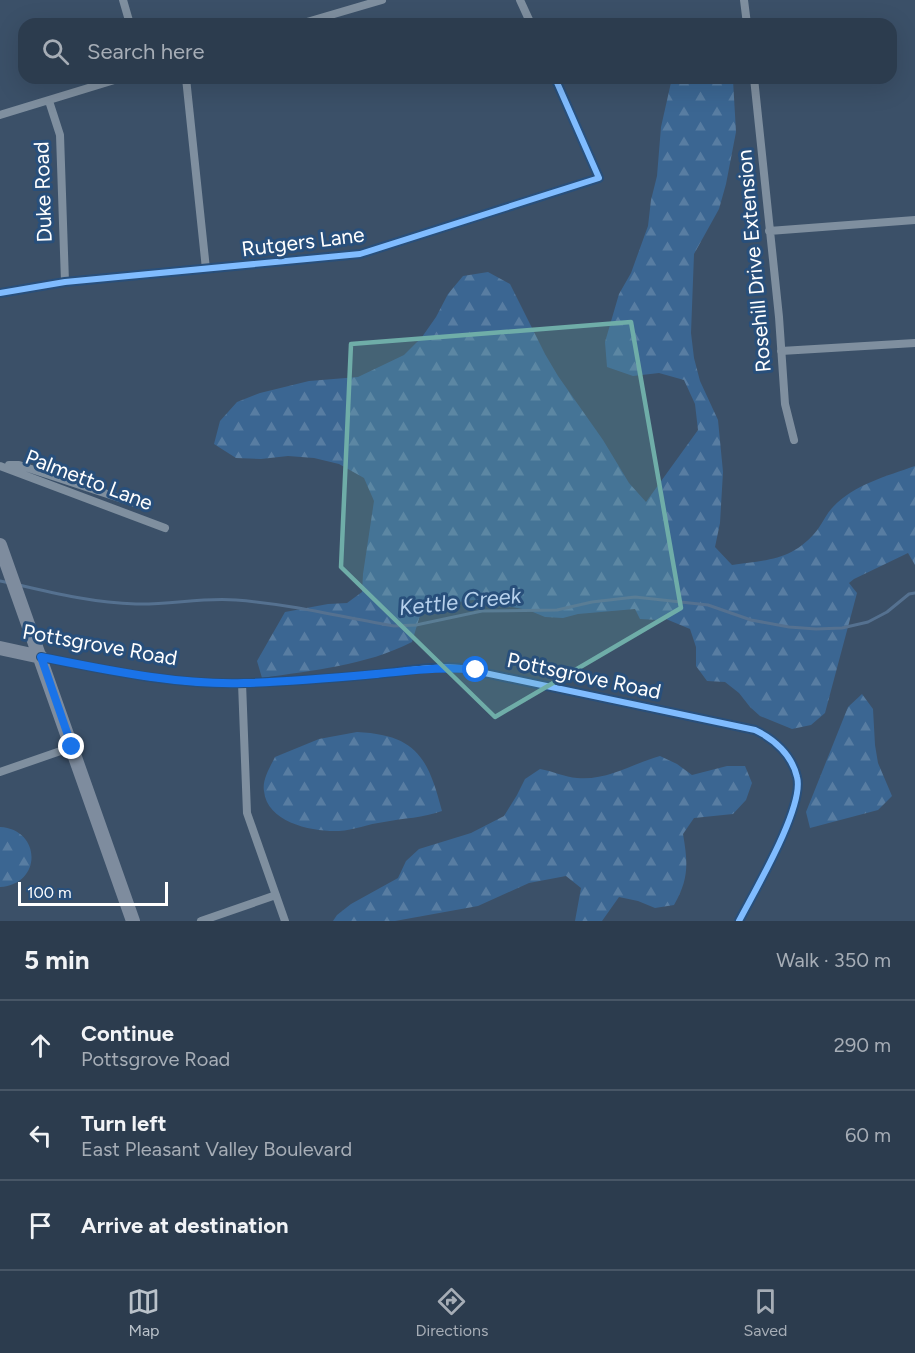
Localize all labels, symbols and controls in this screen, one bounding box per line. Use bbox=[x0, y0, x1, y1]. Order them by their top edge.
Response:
search box bbox=[18, 18, 897, 84]
icon: search bbox=[39, 35, 72, 68]
text: Search here bbox=[87, 38, 205, 65]
street label: Duke Road bbox=[28, 141, 57, 243]
street label: Rosehill Drive Extension bbox=[731, 149, 776, 373]
street label: Rutgers Lane bbox=[240, 222, 366, 261]
street label: Palmetto Lane bbox=[22, 444, 157, 515]
water label: Kettle Creek bbox=[398, 582, 524, 621]
street label: Pottsgrove Road bbox=[21, 619, 179, 670]
street label: Pottsgrove Road bbox=[505, 647, 663, 704]
route start bbox=[462, 656, 488, 682]
route end bbox=[58, 733, 84, 759]
scale bar bbox=[18, 879, 168, 906]
text: 100 m bbox=[27, 883, 72, 902]
text: 5 min bbox=[24, 944, 90, 976]
text: Walk · 350 m bbox=[776, 948, 891, 972]
text: Continue bbox=[81, 1020, 174, 1047]
icon: ahead bbox=[24, 1029, 57, 1062]
text: 290 m bbox=[834, 1033, 891, 1057]
text: Pottsgrove Road bbox=[81, 1047, 230, 1071]
text: Turn left bbox=[81, 1110, 167, 1137]
icon: left bbox=[24, 1119, 57, 1152]
text: 60 m bbox=[845, 1123, 891, 1147]
text: East Pleasant Valley Boulevard bbox=[81, 1137, 352, 1161]
icon: arrive bbox=[24, 1209, 57, 1242]
text: Arrive at destination bbox=[81, 1212, 289, 1239]
tab: Map bbox=[127, 1285, 160, 1340]
tab: Directions bbox=[415, 1285, 488, 1340]
tab: Saved bbox=[743, 1285, 788, 1340]

